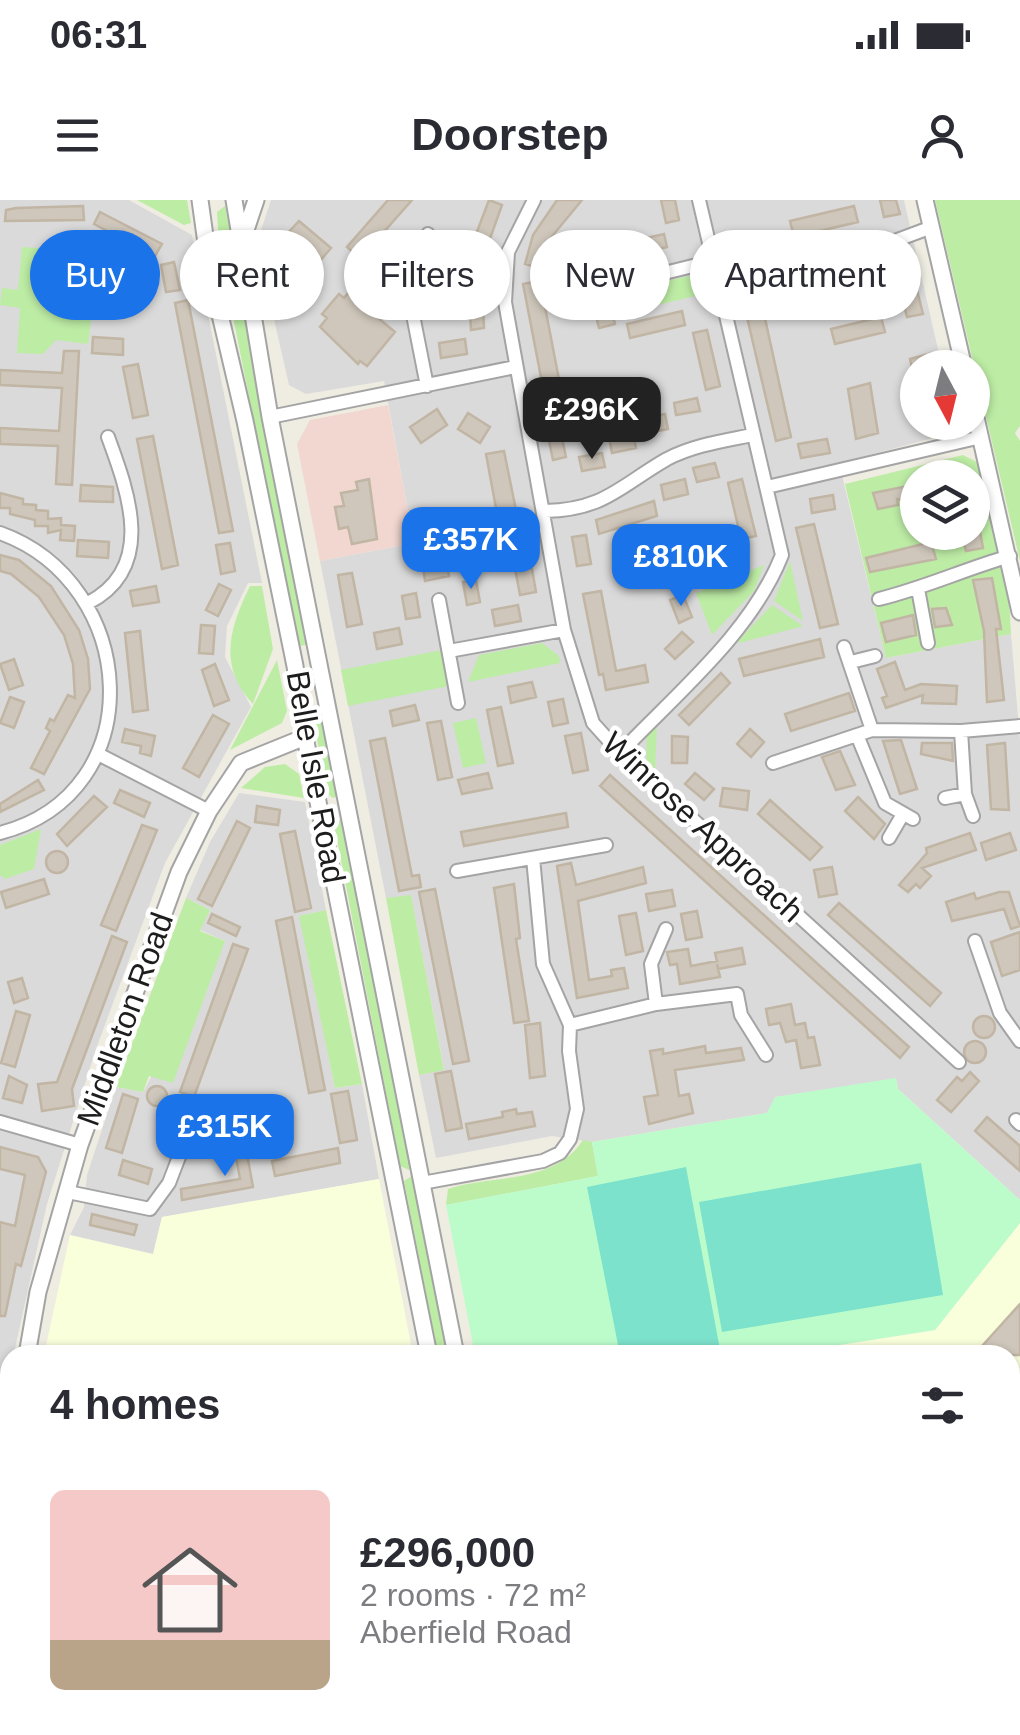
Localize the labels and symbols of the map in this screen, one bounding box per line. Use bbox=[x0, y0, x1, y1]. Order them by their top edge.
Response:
north arrow bbox=[900, 350, 990, 440]
pin: £296K bbox=[522, 377, 662, 462]
pin: £357K bbox=[401, 507, 541, 592]
pin: £810K bbox=[611, 524, 751, 609]
street label: Belle Isle Road bbox=[280, 668, 352, 886]
street label: Winrose Approach bbox=[595, 725, 811, 929]
street label: Middleton Road bbox=[70, 908, 180, 1130]
pin: £315K bbox=[155, 1094, 295, 1179]

